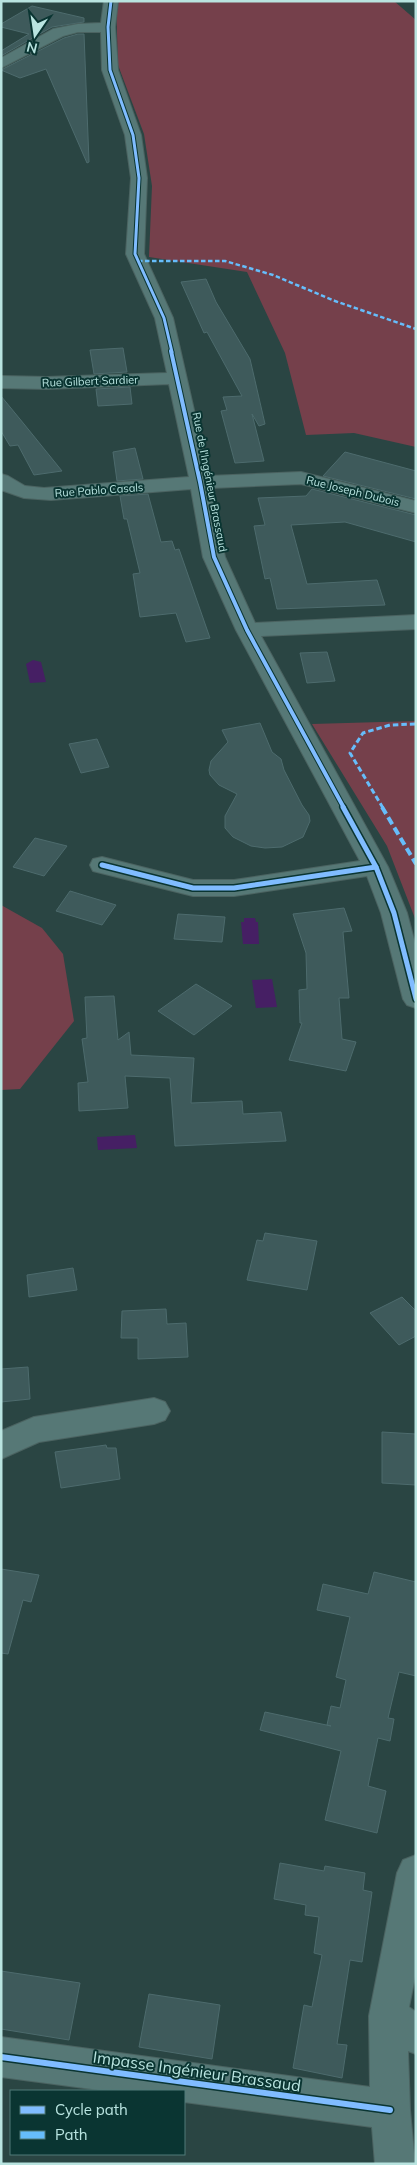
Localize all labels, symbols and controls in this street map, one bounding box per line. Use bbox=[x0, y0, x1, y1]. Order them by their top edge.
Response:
north arrow bbox=[10, 10, 60, 60]
text: N bbox=[25, 38, 39, 58]
street label: Rue Gilbert Sardier bbox=[42, 372, 138, 390]
street label: Rue de l'Ingénieur Brassaud bbox=[190, 411, 230, 553]
street label: Rue Joseph Dubois bbox=[305, 473, 401, 509]
street label: Rue Pablo Casals bbox=[54, 480, 144, 500]
street label: Impasse Ingénieur Brassaud bbox=[92, 2047, 302, 2095]
legend bbox=[10, 2090, 185, 2155]
text: Cycle path bbox=[55, 2100, 128, 2119]
text: Path bbox=[55, 2125, 87, 2144]

